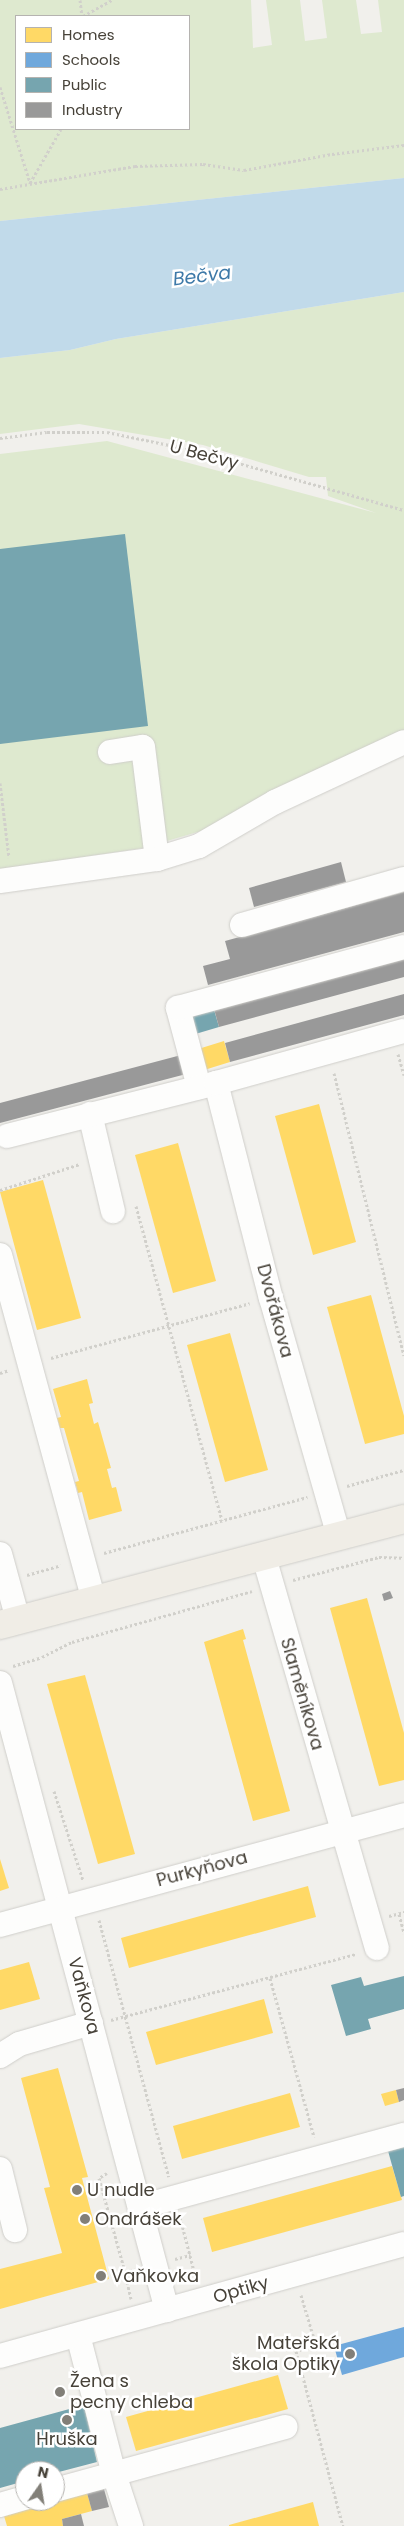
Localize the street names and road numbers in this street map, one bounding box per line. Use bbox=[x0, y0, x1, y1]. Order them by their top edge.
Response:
street label: U Bečvy bbox=[167, 435, 241, 475]
street label: Dvořákova bbox=[252, 1262, 298, 1360]
street label: Slaměníkova bbox=[276, 1635, 328, 1753]
street label: Purkyňova bbox=[154, 1846, 250, 1892]
street label: Vaňkova bbox=[63, 1955, 105, 2037]
street label: Optiky bbox=[211, 2272, 271, 2308]

